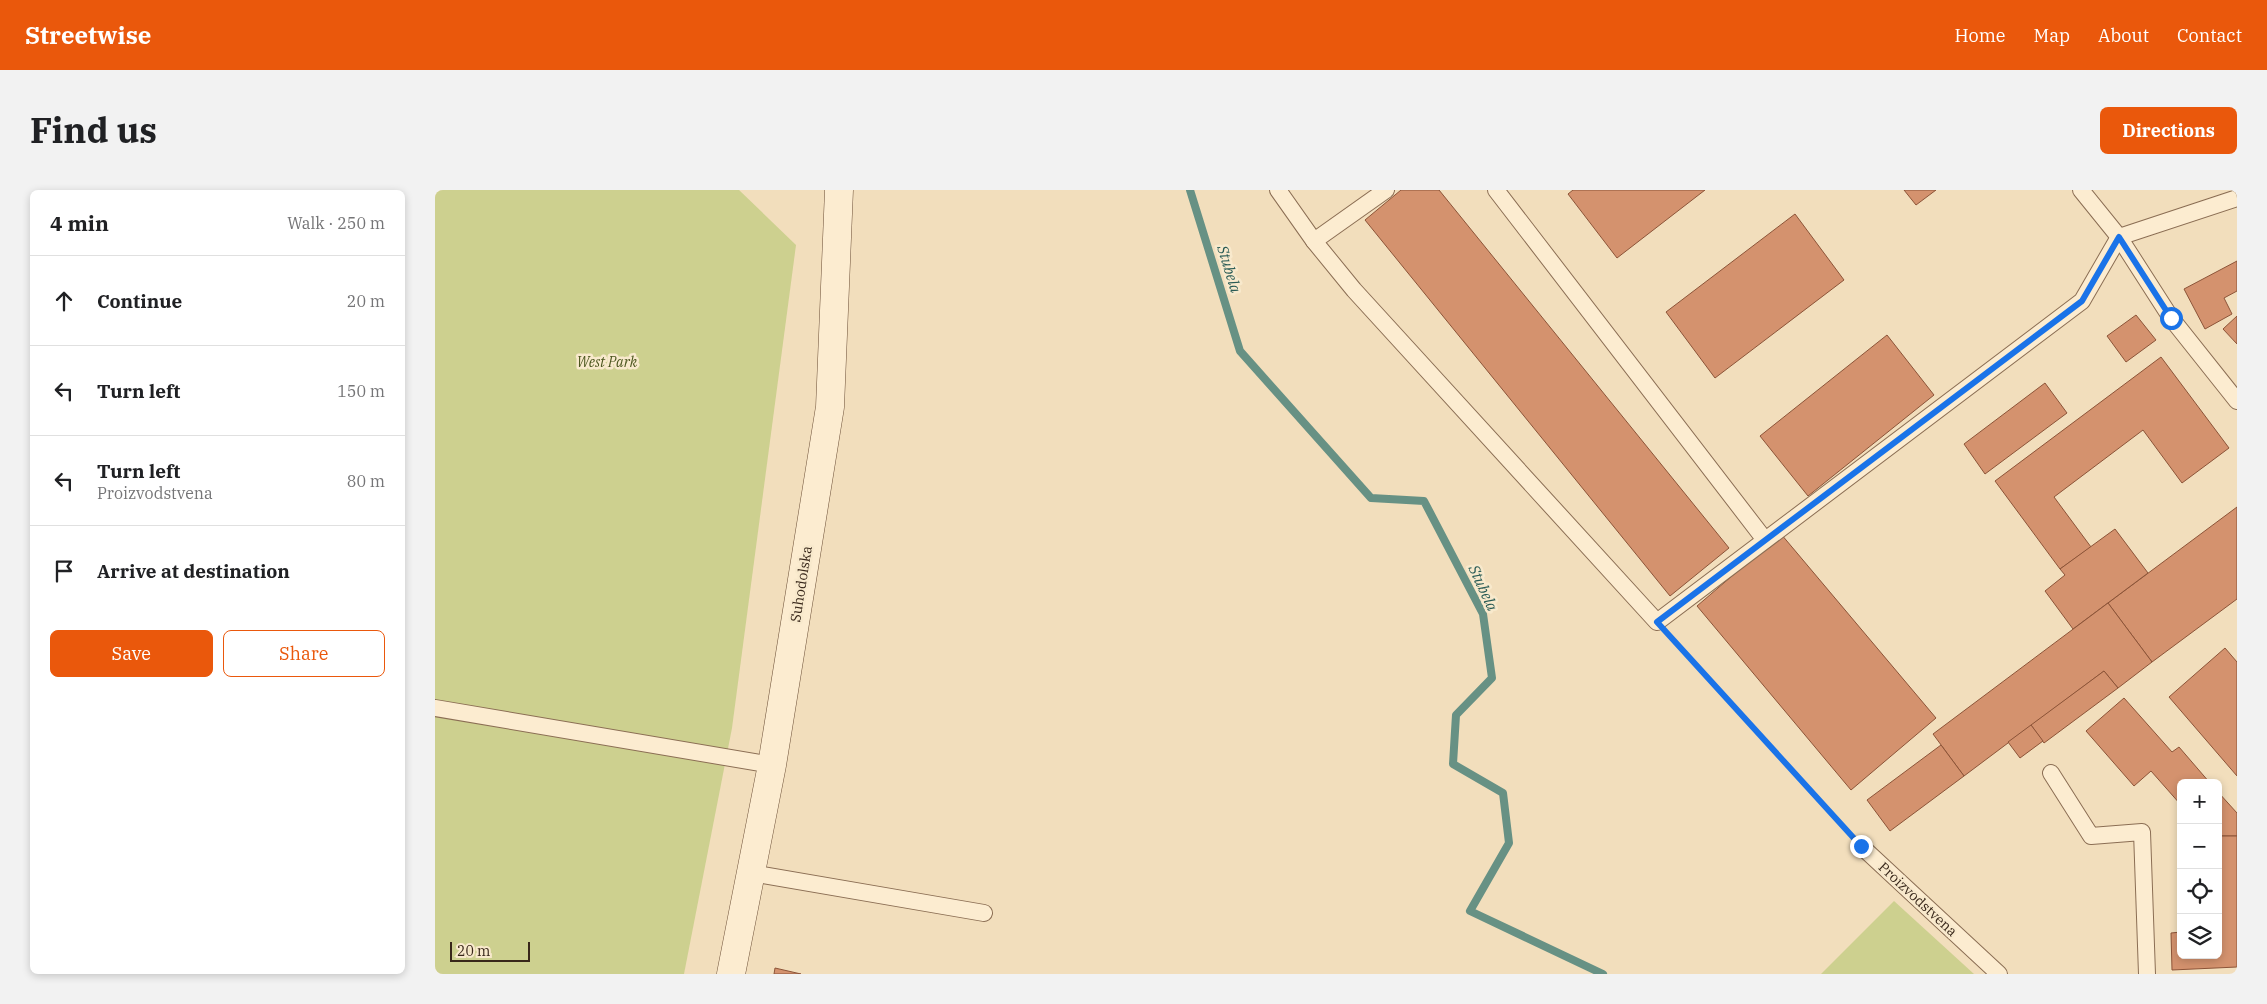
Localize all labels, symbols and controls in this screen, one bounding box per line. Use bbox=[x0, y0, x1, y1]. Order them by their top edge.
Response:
text: Streetwise bbox=[25, 19, 151, 51]
text: Home bbox=[1954, 24, 2006, 47]
text: Map bbox=[2034, 24, 2070, 47]
text: About bbox=[2098, 24, 2149, 47]
text: Contact bbox=[2177, 24, 2242, 47]
text: Find us bbox=[30, 107, 157, 153]
button: Directions bbox=[2100, 107, 2237, 154]
text: 4 min bbox=[50, 209, 109, 237]
text: Walk · 250 m bbox=[287, 213, 385, 233]
water label: Stubela bbox=[1213, 242, 1246, 296]
icon: ahead bbox=[50, 287, 78, 315]
text: Continue bbox=[97, 289, 182, 313]
text: 20 m bbox=[347, 291, 385, 311]
route start bbox=[2160, 307, 2183, 330]
park label: West Park bbox=[577, 353, 638, 371]
icon: left bbox=[50, 377, 78, 405]
text: Turn left bbox=[97, 379, 180, 403]
text: 150 m bbox=[337, 381, 385, 401]
text: Turn left bbox=[97, 459, 180, 483]
icon: left bbox=[50, 467, 78, 495]
text: 80 m bbox=[347, 471, 385, 491]
text: Proizvodstvena bbox=[97, 483, 213, 503]
street label: Suhodolska bbox=[786, 544, 816, 623]
icon: arrive bbox=[50, 557, 78, 585]
text: Arrive at destination bbox=[97, 559, 290, 583]
water label: Stubela bbox=[1464, 561, 1503, 615]
button: Save bbox=[50, 630, 213, 677]
button: Share bbox=[223, 630, 385, 677]
map controls bbox=[2177, 779, 2222, 959]
button: + bbox=[2177, 779, 2222, 824]
button: − bbox=[2177, 824, 2222, 869]
route end bbox=[1850, 835, 1873, 858]
street label: Proizvodstvena bbox=[1875, 858, 1961, 940]
button: locate bbox=[2177, 869, 2222, 914]
button: layers bbox=[2177, 914, 2222, 959]
scale bar bbox=[450, 939, 530, 962]
text: 20 m bbox=[457, 942, 490, 960]

